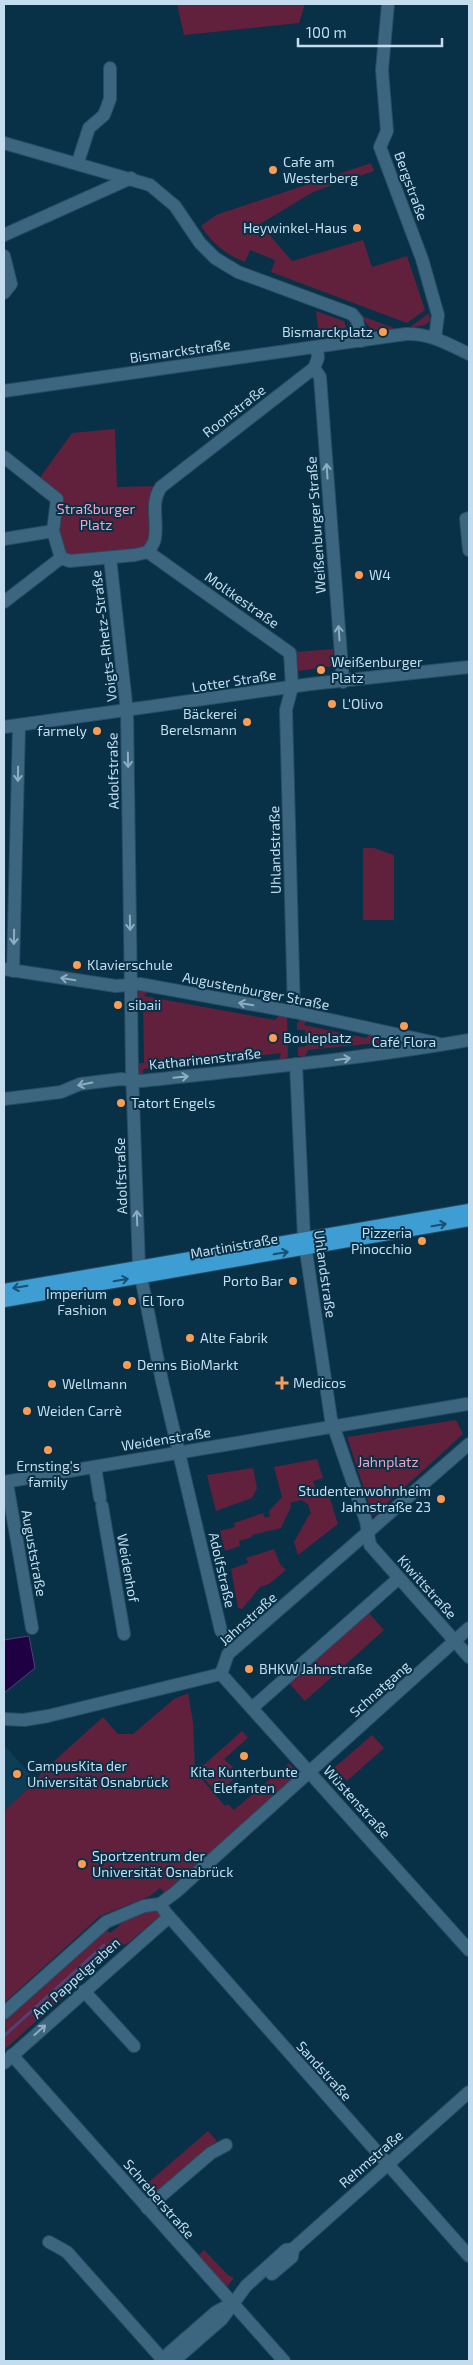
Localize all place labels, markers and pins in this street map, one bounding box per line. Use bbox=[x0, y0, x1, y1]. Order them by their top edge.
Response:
place label: Cafe am Westerberg bbox=[283, 153, 358, 186]
marker: Cafe am Westerberg bbox=[267, 164, 279, 176]
place label: Heywinkel-Haus bbox=[243, 219, 347, 236]
marker: Heywinkel-Haus bbox=[351, 222, 363, 234]
place label: Bismarckplatz bbox=[282, 323, 373, 340]
marker: Bismarckplatz bbox=[377, 326, 389, 338]
place label: W4 bbox=[369, 566, 391, 583]
marker: W4 bbox=[353, 569, 365, 581]
place label: Weißenburger Platz bbox=[331, 653, 423, 686]
marker: Weißenburger Platz bbox=[315, 664, 327, 676]
place label: L‘Olivo bbox=[342, 695, 383, 712]
marker: L‘Olivo bbox=[326, 698, 338, 710]
place label: Bäckerei Berelsmann bbox=[160, 705, 237, 738]
marker: Bäckerei Berelsmann bbox=[241, 716, 253, 728]
place label: farmely bbox=[37, 722, 88, 739]
marker: farmely bbox=[91, 725, 103, 737]
place label: Klavierschule bbox=[87, 956, 173, 973]
marker: Klavierschule bbox=[71, 959, 83, 971]
place label: sibaii bbox=[128, 996, 161, 1013]
marker: sibaii bbox=[112, 999, 124, 1011]
marker: Café Flora bbox=[398, 1020, 410, 1032]
place label: Bouleplatz bbox=[283, 1029, 352, 1046]
marker: Bouleplatz bbox=[267, 1032, 279, 1044]
place label: Café Flora bbox=[372, 1033, 436, 1050]
place label: Tatort Engels bbox=[131, 1094, 215, 1111]
marker: Tatort Engels bbox=[115, 1097, 127, 1109]
place label: Pizzeria Pinocchio bbox=[351, 1224, 412, 1257]
marker: Pizzeria Pinocchio bbox=[416, 1235, 428, 1247]
place label: Porto Bar bbox=[223, 1272, 283, 1289]
marker: Porto Bar bbox=[287, 1275, 299, 1287]
place label: Imperium Fashion bbox=[46, 1285, 107, 1318]
place label: El Toro bbox=[142, 1292, 184, 1309]
marker: El Toro bbox=[126, 1295, 138, 1307]
marker: Imperium Fashion bbox=[111, 1296, 123, 1308]
place label: Alte Fabrik bbox=[200, 1329, 268, 1346]
marker: Alte Fabrik bbox=[184, 1332, 196, 1344]
place label: Denns BioMarkt bbox=[137, 1356, 238, 1373]
marker: Denns BioMarkt bbox=[121, 1359, 133, 1371]
place label: Medicos bbox=[293, 1374, 346, 1391]
place label: Wellmann bbox=[62, 1375, 127, 1392]
marker: Medicos bbox=[275, 1376, 289, 1390]
marker: Wellmann bbox=[46, 1378, 58, 1390]
place label: Weiden Carrè bbox=[37, 1402, 122, 1419]
marker: Weiden Carrè bbox=[21, 1405, 33, 1417]
marker: Ernsting's family bbox=[42, 1444, 54, 1456]
place label: Ernsting's family bbox=[16, 1457, 80, 1490]
place label: Studentenwohnheim Jahnstraße 23 bbox=[298, 1482, 431, 1515]
marker: Studentenwohnheim Jahnstraße 23 bbox=[435, 1493, 447, 1505]
place label: BHKW Jahnstraße bbox=[259, 1660, 373, 1677]
marker: BHKW Jahnstraße bbox=[243, 1663, 255, 1675]
marker: Kita Kunterbunte Elefanten bbox=[238, 1750, 250, 1762]
place label: CampusKita der Universität Osnabrück bbox=[27, 1757, 168, 1790]
place label: Kita Kunterbunte Elefanten bbox=[190, 1763, 298, 1796]
marker: CampusKita der Universität Osnabrück bbox=[11, 1768, 23, 1780]
place label: Sportzentrum der Universität Osnabrück bbox=[92, 1847, 233, 1880]
marker: Sportzentrum der Universität Osnabrück bbox=[76, 1858, 88, 1870]

